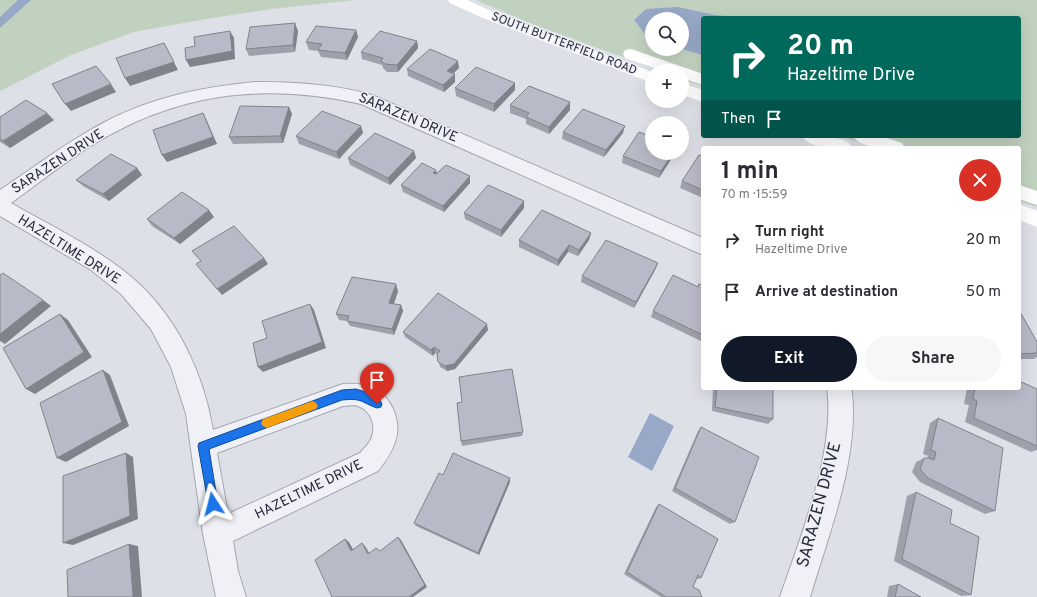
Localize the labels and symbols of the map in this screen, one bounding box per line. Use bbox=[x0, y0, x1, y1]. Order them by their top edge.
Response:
street label: SOUTH BUTTERFIELD ROAD bbox=[489, 9, 639, 79]
street label: SARAZEN DRIVE bbox=[356, 89, 460, 147]
street label: SARAZEN DRIVE bbox=[9, 126, 107, 198]
street label: HAZELTIME DRIVE bbox=[14, 212, 124, 288]
pin bbox=[360, 363, 394, 404]
street label: SARAZEN DRIVE bbox=[793, 440, 847, 570]
street label: HAZELTIME DRIVE bbox=[252, 456, 366, 524]
position arrow bbox=[192, 483, 234, 525]

